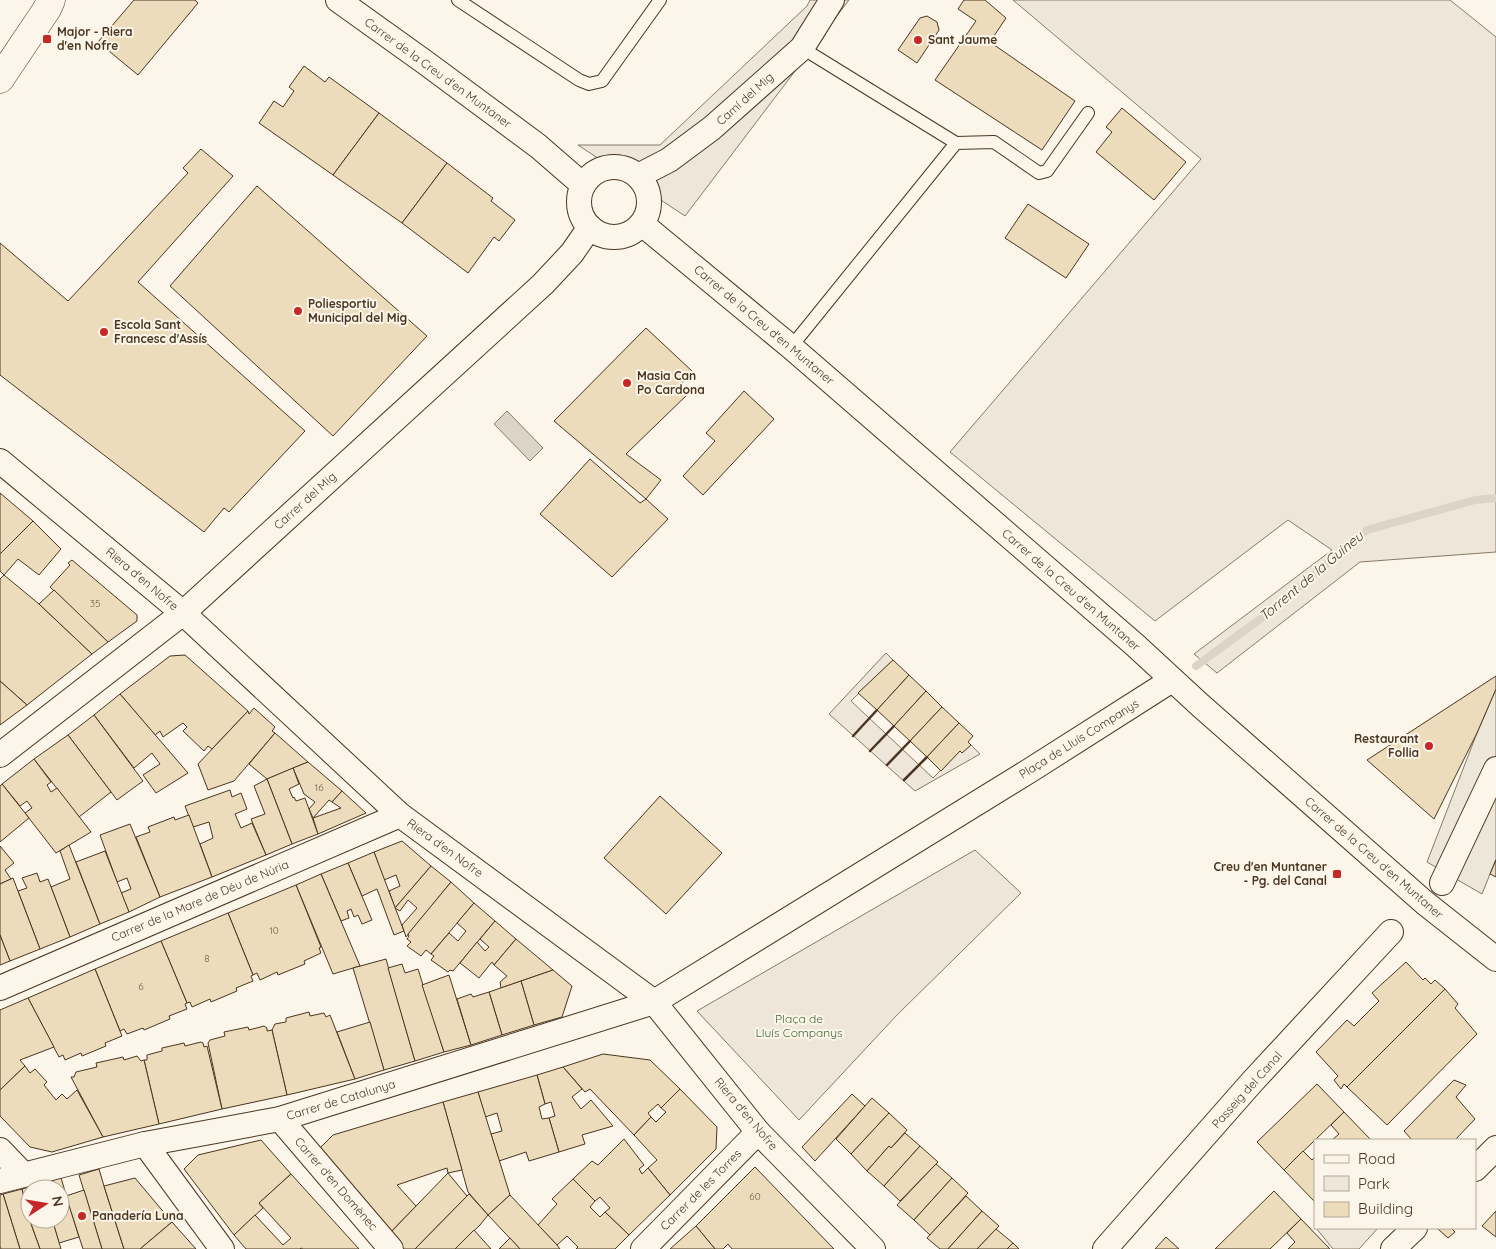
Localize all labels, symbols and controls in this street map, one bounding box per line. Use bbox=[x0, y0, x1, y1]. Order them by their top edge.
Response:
street label: Carrer de la Creu d'en Muntaner bbox=[362, 14, 515, 131]
place label: Major - Riera d'en Nofre bbox=[57, 24, 133, 53]
place label: Sant Jaume bbox=[928, 32, 997, 47]
marker: Major - Riera d'en Nofre bbox=[41, 33, 53, 45]
marker: Sant Jaume bbox=[912, 34, 924, 46]
street label: Camí del Mig bbox=[713, 69, 776, 128]
street label: Carrer de la Creu d'en Muntaner bbox=[691, 262, 838, 388]
place label: Poliesportiu Municipal del Mig bbox=[308, 296, 407, 325]
marker: Poliesportiu Municipal del Mig bbox=[292, 305, 304, 317]
place label: Escola Sant Francesc d'Assís bbox=[114, 317, 207, 346]
marker: Escola Sant Francesc d'Assís bbox=[98, 326, 110, 338]
place label: Masia Can Po Cardona bbox=[637, 368, 705, 397]
marker: Masia Can Po Cardona bbox=[621, 377, 633, 389]
street label: Carrer del Mig bbox=[270, 469, 339, 533]
street label: Carrer de la Creu d'en Muntaner bbox=[999, 525, 1144, 654]
water label: Torrent de la Guineu bbox=[1255, 526, 1368, 625]
street label: Riera d'en Nofre bbox=[103, 544, 182, 614]
house number: 35 bbox=[90, 597, 100, 610]
street label: Plaça de Lluís Companys bbox=[1016, 695, 1142, 782]
place label: Restaurant Follia bbox=[1354, 731, 1419, 760]
marker: Restaurant Follia bbox=[1423, 740, 1435, 752]
house number: 16 bbox=[314, 781, 324, 794]
street label: Carrer de la Creu d'en Muntaner bbox=[1302, 793, 1447, 922]
street label: Riera d'en Nofre bbox=[404, 815, 486, 880]
street label: Carrer de la Mare de Déu de Núria bbox=[109, 856, 291, 945]
place label: Creu d'en Muntaner - Pg. del Canal bbox=[1213, 859, 1327, 888]
marker: Creu d'en Muntaner - Pg. del Canal bbox=[1331, 868, 1343, 880]
house number: 10 bbox=[269, 924, 279, 937]
house number: 8 bbox=[204, 952, 210, 965]
house number: 6 bbox=[138, 980, 144, 993]
park label: Plaça de Lluís Companys bbox=[755, 1011, 843, 1040]
street label: Passeig del Canal bbox=[1208, 1048, 1285, 1131]
street label: Riera d'en Nofre bbox=[712, 1074, 781, 1153]
street label: Carrer de Catalunya bbox=[285, 1076, 397, 1123]
street label: Carrer d'en Domènec bbox=[292, 1134, 381, 1233]
legend bbox=[1314, 1139, 1476, 1229]
street label: Carrer de les Torres bbox=[657, 1146, 745, 1233]
text: Road bbox=[1358, 1149, 1395, 1168]
text: Park bbox=[1358, 1174, 1390, 1193]
north arrow bbox=[20, 1179, 70, 1229]
house number: 60 bbox=[749, 1190, 761, 1203]
text: N bbox=[48, 1194, 68, 1208]
text: Building bbox=[1358, 1199, 1413, 1218]
place label: Panadería Luna bbox=[92, 1208, 183, 1223]
marker: Panadería Luna bbox=[76, 1210, 88, 1222]

